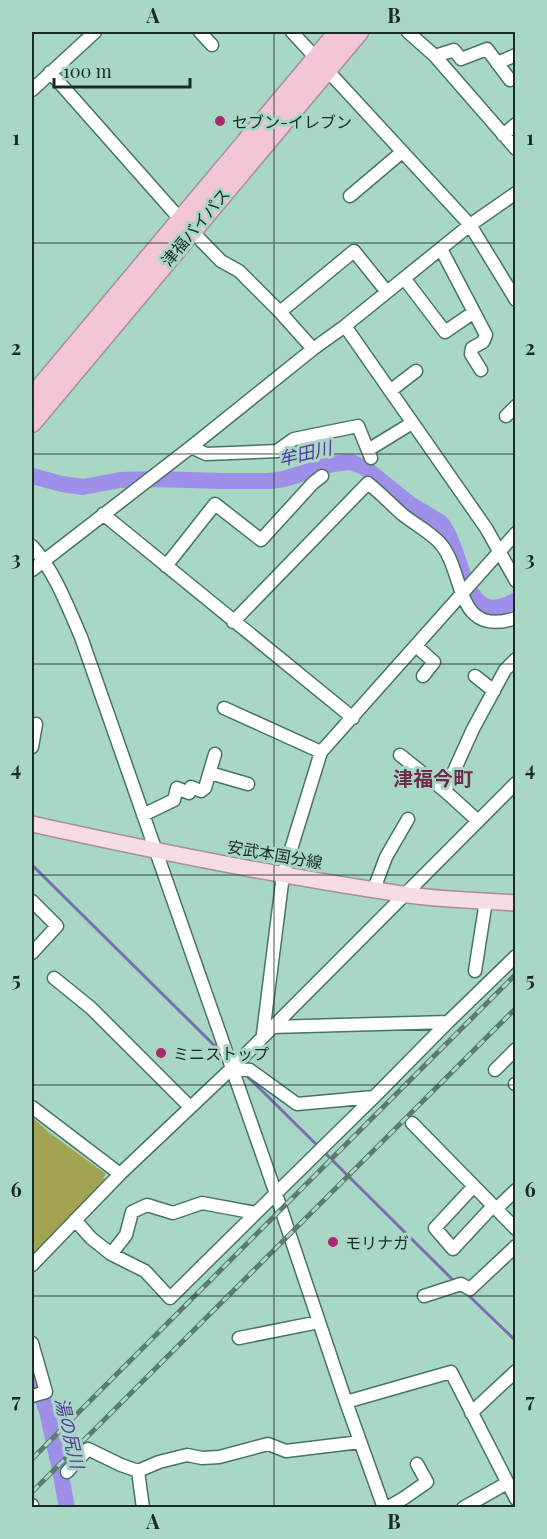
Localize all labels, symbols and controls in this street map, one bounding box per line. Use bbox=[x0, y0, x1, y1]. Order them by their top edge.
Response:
text: A bbox=[145, 1, 160, 28]
text: B bbox=[387, 1, 401, 28]
scale bar bbox=[54, 51, 190, 89]
text: 100 m bbox=[63, 59, 112, 83]
place label: セブン-イレブン bbox=[232, 111, 352, 132]
marker: セブン-イレブン bbox=[213, 114, 227, 128]
text: 1 bbox=[12, 123, 20, 150]
text: 1 bbox=[526, 123, 534, 150]
street label: 津福バイパス bbox=[156, 184, 234, 270]
text: 2 bbox=[11, 333, 21, 360]
text: 2 bbox=[525, 333, 535, 360]
water label: 牟田川 bbox=[276, 435, 336, 471]
text: 3 bbox=[11, 544, 21, 571]
text: 3 bbox=[525, 544, 535, 571]
text: 4 bbox=[11, 754, 21, 781]
text: 4 bbox=[525, 754, 535, 781]
district label: 津福今町 bbox=[393, 764, 473, 791]
street label: 安武本国分線 bbox=[226, 835, 324, 873]
text: 5 bbox=[11, 965, 21, 992]
text: 5 bbox=[525, 965, 535, 992]
place label: ミニストップ bbox=[173, 1043, 269, 1064]
marker: ミニストップ bbox=[154, 1046, 168, 1060]
text: 6 bbox=[10, 1175, 22, 1202]
text: 6 bbox=[524, 1175, 536, 1202]
place label: モリナガ bbox=[345, 1232, 409, 1253]
marker: モリナガ bbox=[326, 1235, 340, 1249]
text: 7 bbox=[11, 1386, 21, 1413]
text: 7 bbox=[525, 1386, 535, 1413]
water label: 湯の尻川 bbox=[50, 1395, 90, 1473]
text: A bbox=[145, 1507, 160, 1534]
text: B bbox=[387, 1507, 401, 1534]

